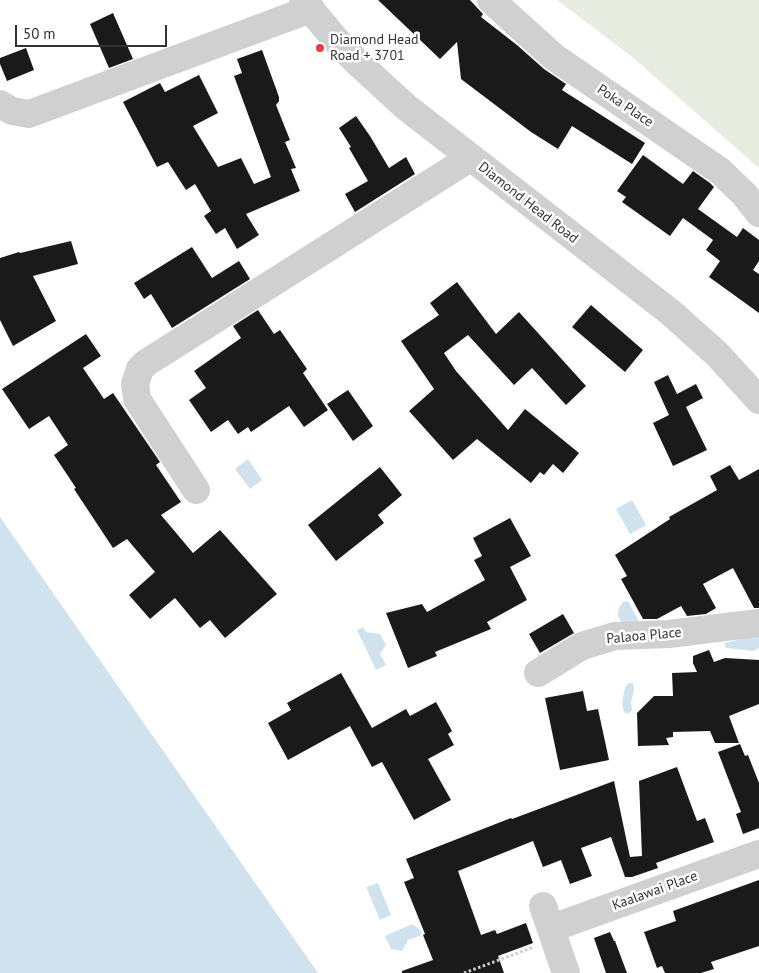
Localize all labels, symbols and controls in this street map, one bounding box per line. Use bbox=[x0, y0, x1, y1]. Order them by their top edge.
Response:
scale bar bbox=[18, 15, 170, 47]
text: 50 m bbox=[23, 24, 56, 43]
place label: Diamond Head Road + 3701 bbox=[330, 32, 419, 64]
marker: Diamond Head Road + 3701 bbox=[314, 42, 326, 54]
street label: Poka Place bbox=[594, 81, 656, 131]
street label: Diamond Head Road bbox=[475, 159, 581, 247]
street label: Palaoa Place bbox=[606, 624, 682, 648]
street label: Kaalawai Place bbox=[610, 868, 700, 914]

